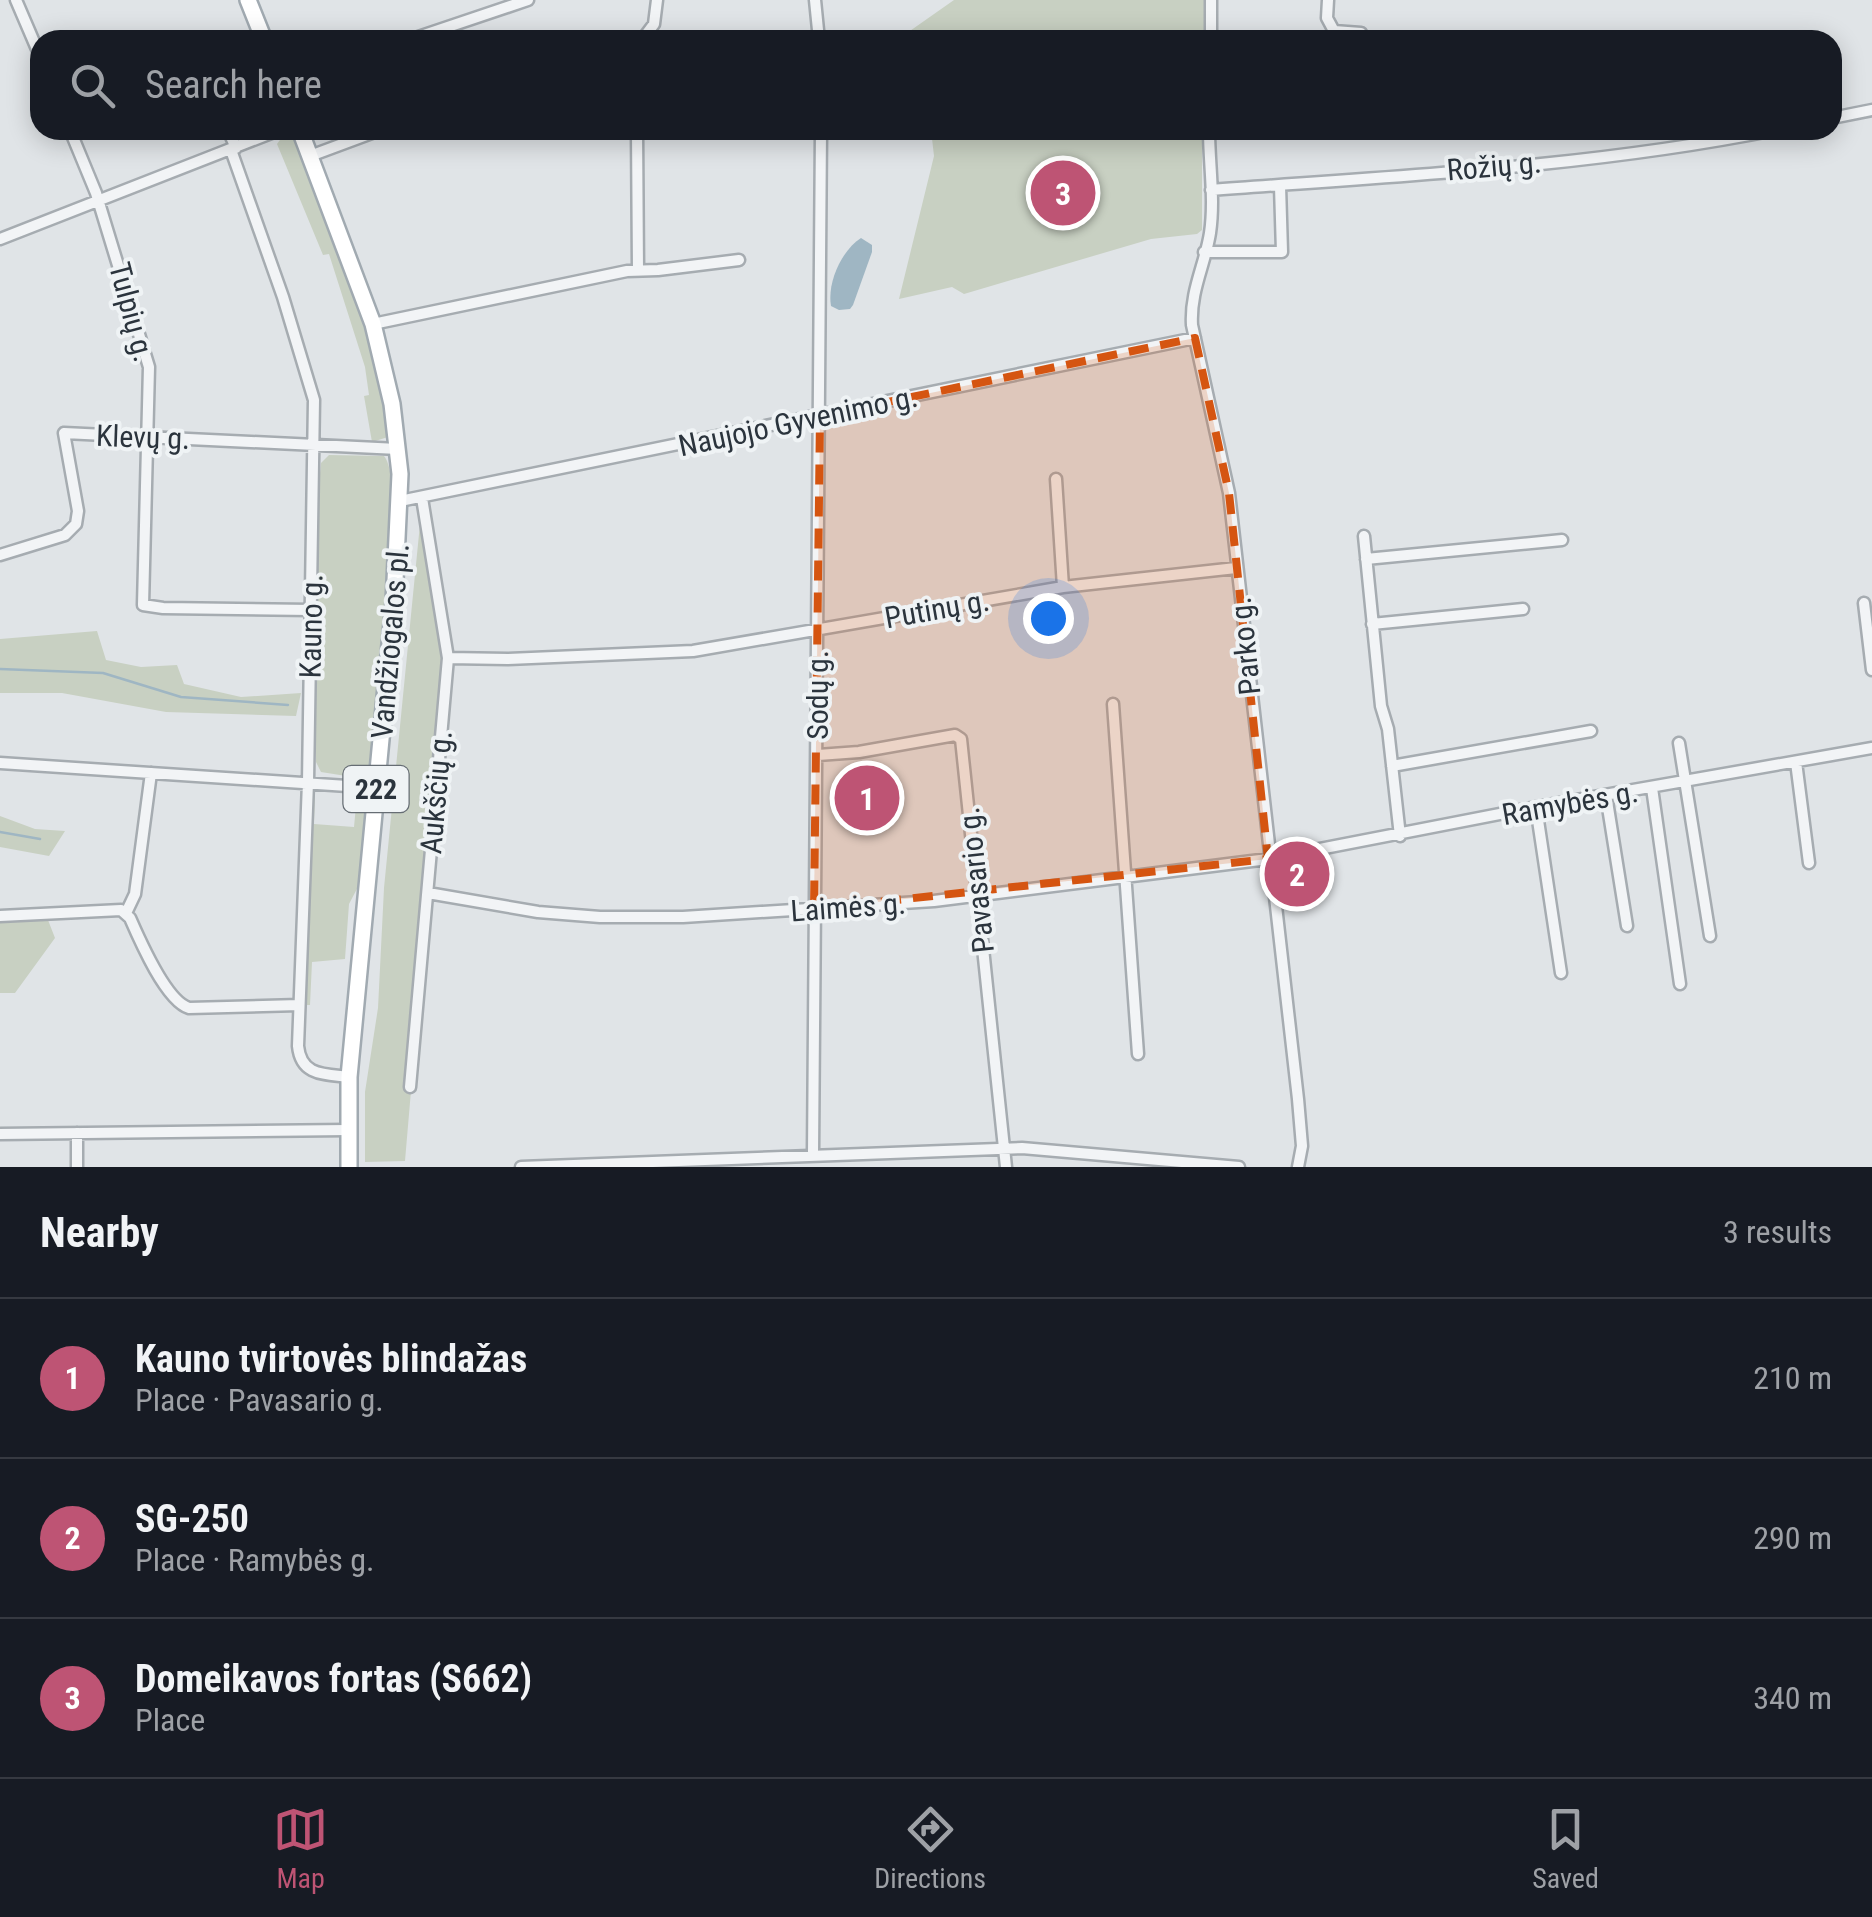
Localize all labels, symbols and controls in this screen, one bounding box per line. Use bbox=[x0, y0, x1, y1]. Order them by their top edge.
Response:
search box bbox=[30, 30, 1842, 140]
icon: search bbox=[65, 58, 120, 113]
text: Search here bbox=[145, 63, 322, 107]
street label: Rožių g. bbox=[1445, 144, 1543, 188]
pin: 3 bbox=[1030, 156, 1096, 230]
street label: Tulpių g. bbox=[102, 259, 162, 365]
street label: Naujojo Gyvenimo g. bbox=[675, 379, 921, 463]
street label: Klevų g. bbox=[95, 418, 191, 456]
street label: Vandžiogalos pl. bbox=[364, 542, 416, 740]
street label: Kauno g. bbox=[293, 573, 329, 679]
street label: Putinų g. bbox=[882, 583, 992, 635]
your location bbox=[1023, 593, 1074, 644]
street label: Parko g. bbox=[1222, 595, 1268, 697]
street label: Sodų g. bbox=[800, 650, 835, 740]
street label: Aukščių g. bbox=[413, 729, 459, 855]
pin: 1 bbox=[834, 760, 900, 836]
road number: 222 bbox=[344, 766, 408, 812]
street label: Ramybės g. bbox=[1499, 774, 1641, 832]
street label: Pavasario g. bbox=[951, 805, 1001, 955]
pin: 2 bbox=[1264, 836, 1330, 912]
street label: Laimės g. bbox=[789, 886, 907, 928]
text: Nearby bbox=[40, 1208, 159, 1257]
text: 3 results bbox=[1723, 1213, 1832, 1251]
text: Kauno tvirtovės blindažas bbox=[135, 1337, 527, 1381]
text: 1 bbox=[64, 1359, 81, 1397]
text: 210 m bbox=[1753, 1359, 1832, 1397]
text: Place · Pavasario g. bbox=[135, 1381, 384, 1419]
text: SG-250 bbox=[135, 1497, 249, 1541]
text: 2 bbox=[64, 1519, 81, 1557]
text: 290 m bbox=[1753, 1519, 1832, 1557]
text: Place · Ramybės g. bbox=[135, 1541, 374, 1579]
text: Domeikavos fortas (S662) bbox=[135, 1657, 532, 1701]
text: 3 bbox=[64, 1679, 81, 1717]
text: 340 m bbox=[1753, 1679, 1832, 1717]
text: Place bbox=[135, 1701, 205, 1739]
tab: Map bbox=[273, 1802, 328, 1895]
tab: Directions bbox=[874, 1802, 986, 1895]
tab: Saved bbox=[1532, 1802, 1599, 1895]

